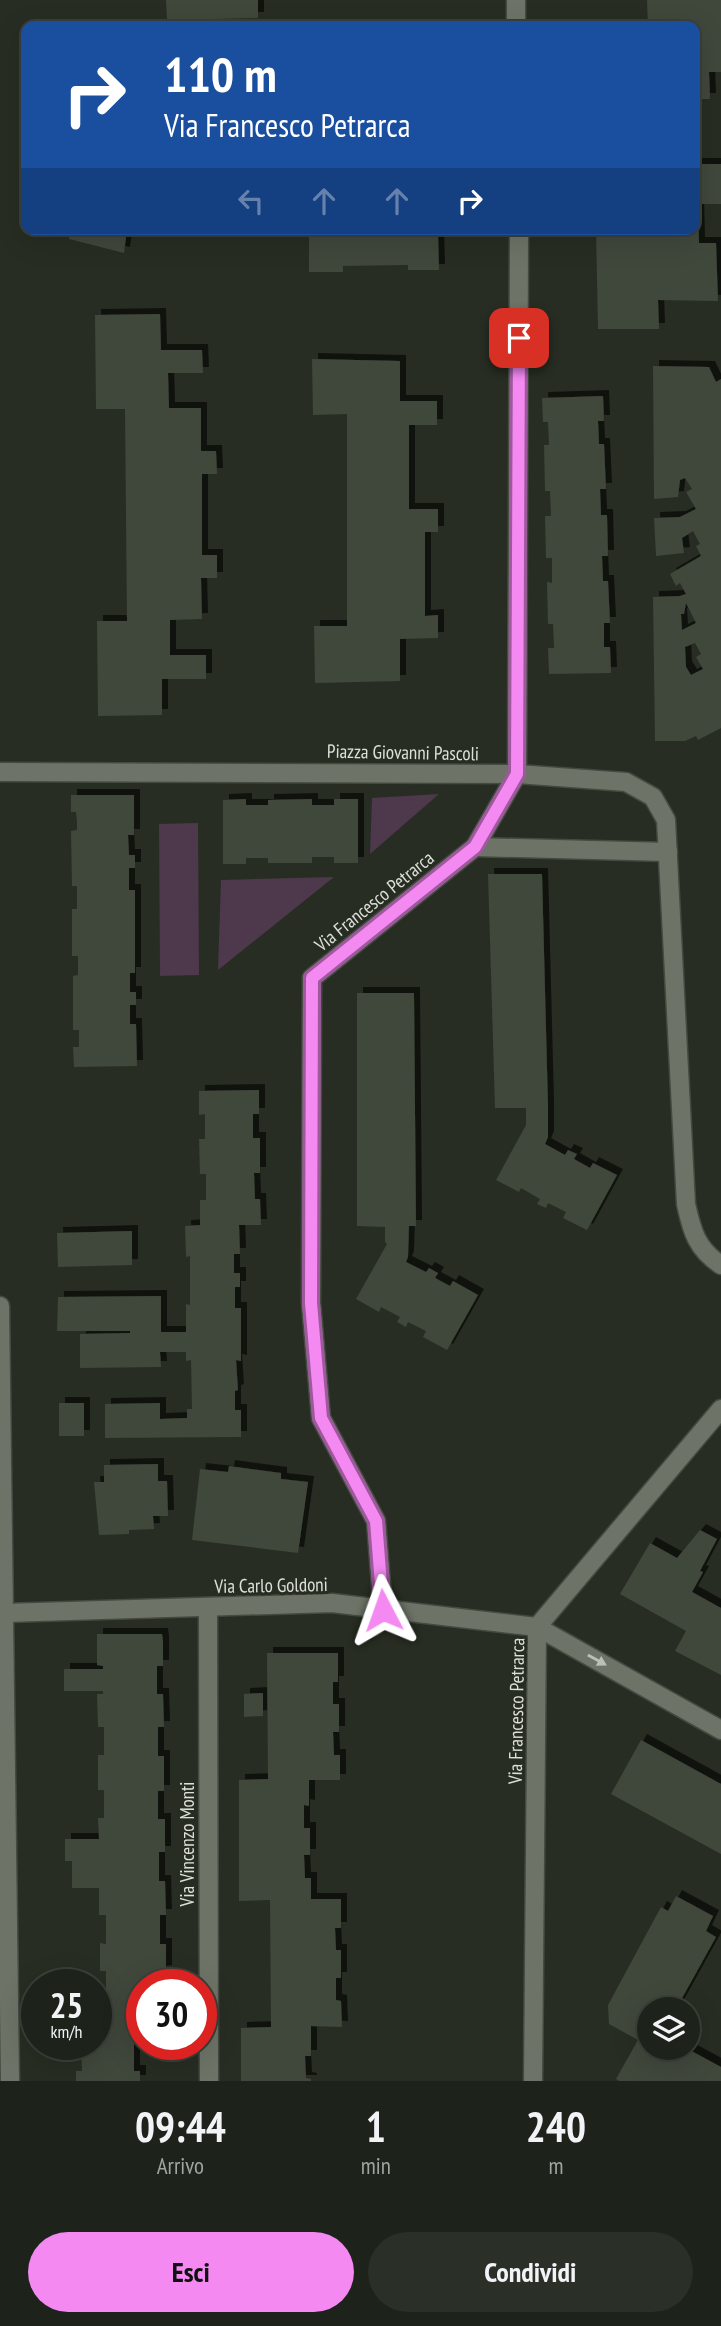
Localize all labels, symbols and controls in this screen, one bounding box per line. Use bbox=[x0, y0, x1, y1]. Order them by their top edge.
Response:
text: 110 m bbox=[164, 42, 277, 106]
icon: right bbox=[49, 49, 140, 140]
text: Via Francesco Petrarca bbox=[164, 104, 411, 146]
icon: left bbox=[232, 182, 270, 220]
icon: ahead bbox=[305, 182, 343, 220]
icon: ahead bbox=[378, 182, 416, 220]
icon: right bbox=[451, 182, 489, 220]
pin bbox=[489, 308, 549, 368]
icon: arrive bbox=[500, 319, 538, 357]
street label: Piazza Giovanni Pascoli bbox=[327, 739, 479, 765]
street label: Via Francesco Petrarca bbox=[309, 846, 438, 957]
street label: Via Carlo Goldoni bbox=[213, 1572, 328, 1598]
position arrow bbox=[346, 1573, 420, 1647]
street label: Via Francesco Petrarca bbox=[503, 1638, 529, 1785]
one-way arrow bbox=[587, 1654, 607, 1666]
street label: Via Vincenzo Monti bbox=[175, 1782, 199, 1907]
speed limit sign: 30 bbox=[126, 1969, 217, 2060]
text: 25 bbox=[50, 1982, 83, 2028]
map controls bbox=[637, 1997, 700, 2060]
button: layers bbox=[637, 1997, 700, 2060]
text: km/h bbox=[51, 2020, 82, 2043]
text: 09:44 bbox=[135, 2099, 226, 2154]
text: 1 bbox=[366, 2099, 386, 2154]
text: 240 bbox=[526, 2099, 586, 2154]
text: Arrivo bbox=[157, 2151, 204, 2180]
text: min bbox=[361, 2151, 391, 2180]
text: m bbox=[548, 2151, 563, 2180]
button: Esci bbox=[28, 2232, 354, 2312]
button: Condividi bbox=[368, 2232, 693, 2312]

